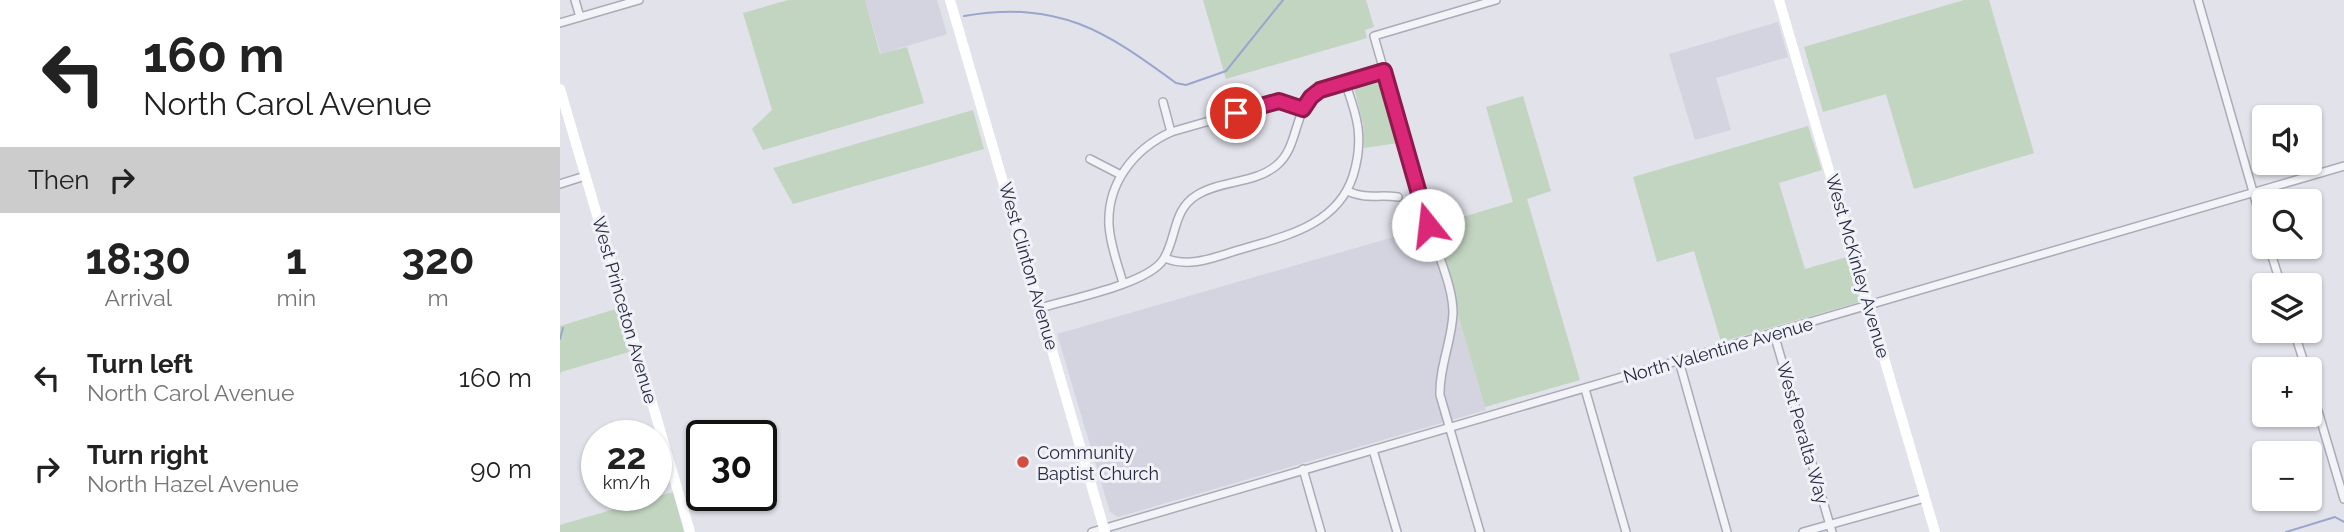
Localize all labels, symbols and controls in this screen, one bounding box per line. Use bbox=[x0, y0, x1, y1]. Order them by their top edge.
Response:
text: 160 m bbox=[143, 26, 284, 83]
icon: left bbox=[28, 28, 119, 119]
pin bbox=[1206, 83, 1266, 143]
text: North Carol Avenue bbox=[143, 85, 432, 122]
icon: arrive bbox=[1217, 94, 1255, 132]
map controls bbox=[2252, 105, 2322, 511]
button: sound bbox=[2252, 105, 2322, 175]
icon: right bbox=[103, 161, 141, 199]
text: Then bbox=[28, 165, 89, 195]
street label: West McKinley Avenue bbox=[1822, 171, 1894, 361]
street label: West Clinton Avenue bbox=[995, 180, 1063, 353]
position arrow bbox=[1391, 188, 1465, 262]
button: search bbox=[2252, 189, 2322, 259]
street label: West Princeton Avenue bbox=[588, 214, 662, 407]
text: 18:30 bbox=[85, 235, 191, 284]
text: 1 bbox=[286, 235, 307, 284]
text: 320 bbox=[402, 235, 475, 284]
button: layers bbox=[2252, 273, 2322, 343]
text: Arrival bbox=[105, 284, 172, 311]
text: min bbox=[277, 284, 316, 311]
text: m bbox=[427, 284, 449, 311]
street label: North Valentine Avenue bbox=[1621, 313, 1816, 387]
text: Turn left bbox=[87, 349, 193, 379]
button: + bbox=[2252, 357, 2322, 427]
icon: left bbox=[28, 359, 66, 397]
street label: West Peralta Way bbox=[1773, 359, 1833, 507]
text: 160 m bbox=[459, 363, 532, 393]
text: North Carol Avenue bbox=[87, 379, 294, 406]
speed limit sign: 30 bbox=[686, 420, 777, 511]
text: 22 bbox=[607, 436, 646, 477]
text: Turn right bbox=[87, 440, 208, 470]
button: − bbox=[2252, 441, 2322, 511]
place label: Community Baptist Church bbox=[1037, 442, 1159, 484]
icon: right bbox=[28, 450, 66, 488]
text: 90 m bbox=[470, 454, 532, 484]
marker: Community Baptist Church bbox=[1015, 454, 1031, 470]
text: North Hazel Avenue bbox=[87, 470, 299, 497]
text: km/h bbox=[603, 472, 650, 493]

